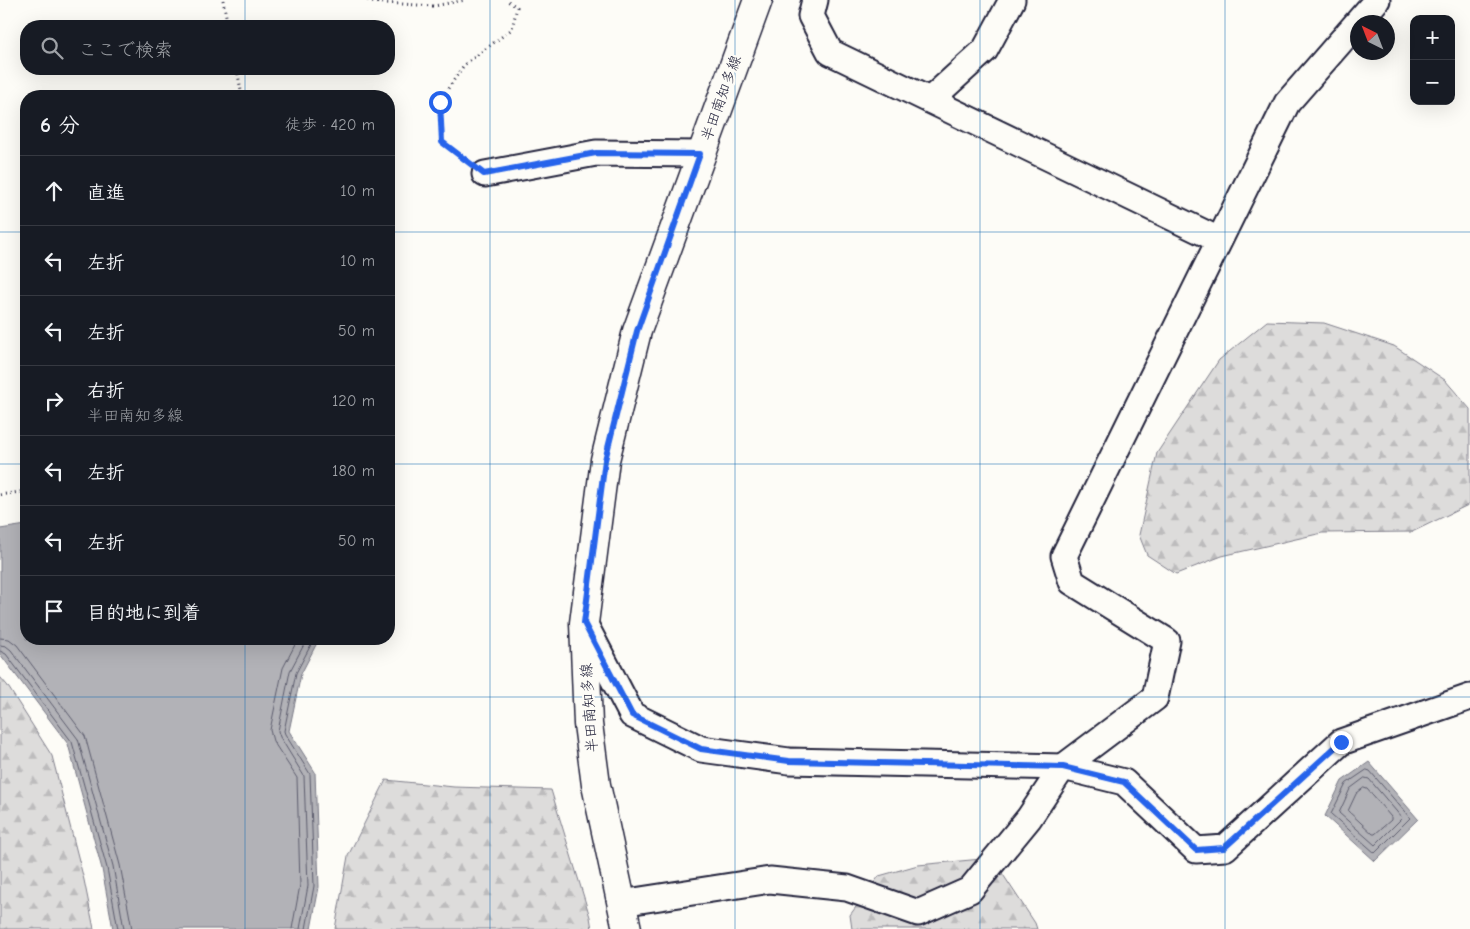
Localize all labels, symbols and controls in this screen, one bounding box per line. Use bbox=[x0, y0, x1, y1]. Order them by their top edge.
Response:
north arrow bbox=[1350, 15, 1395, 60]
map controls bbox=[1410, 15, 1455, 105]
button: + bbox=[1410, 15, 1455, 60]
search box bbox=[20, 20, 395, 75]
icon: search bbox=[38, 34, 66, 62]
text: ここで検索 bbox=[78, 39, 173, 61]
street label: 半田南知多線 bbox=[697, 53, 745, 143]
button: − bbox=[1410, 60, 1455, 105]
route start bbox=[429, 91, 452, 114]
text: 6 分 bbox=[40, 113, 79, 137]
text: 徒歩 · 420 m bbox=[285, 116, 375, 134]
icon: ahead bbox=[40, 177, 68, 205]
text: 直進 bbox=[87, 182, 125, 204]
text: 10 m bbox=[340, 182, 375, 200]
icon: left bbox=[40, 247, 68, 275]
text: 左折 bbox=[87, 252, 125, 274]
text: 10 m bbox=[340, 252, 375, 270]
icon: left bbox=[40, 317, 68, 345]
text: 左折 bbox=[87, 322, 125, 344]
text: 50 m bbox=[338, 322, 375, 340]
text: 右折 bbox=[87, 380, 125, 402]
icon: right bbox=[40, 387, 68, 415]
text: 120 m bbox=[332, 392, 375, 410]
text: 半田南知多線 bbox=[87, 407, 183, 425]
icon: left bbox=[40, 457, 68, 485]
text: 左折 bbox=[87, 462, 125, 484]
text: 180 m bbox=[332, 462, 375, 480]
icon: left bbox=[40, 527, 68, 555]
text: 左折 bbox=[87, 532, 125, 554]
text: 50 m bbox=[338, 532, 375, 550]
icon: arrive bbox=[40, 597, 68, 625]
text: 目的地に到着 bbox=[87, 602, 201, 624]
street label: 半田南知多線 bbox=[577, 662, 601, 754]
route end bbox=[1330, 731, 1353, 754]

